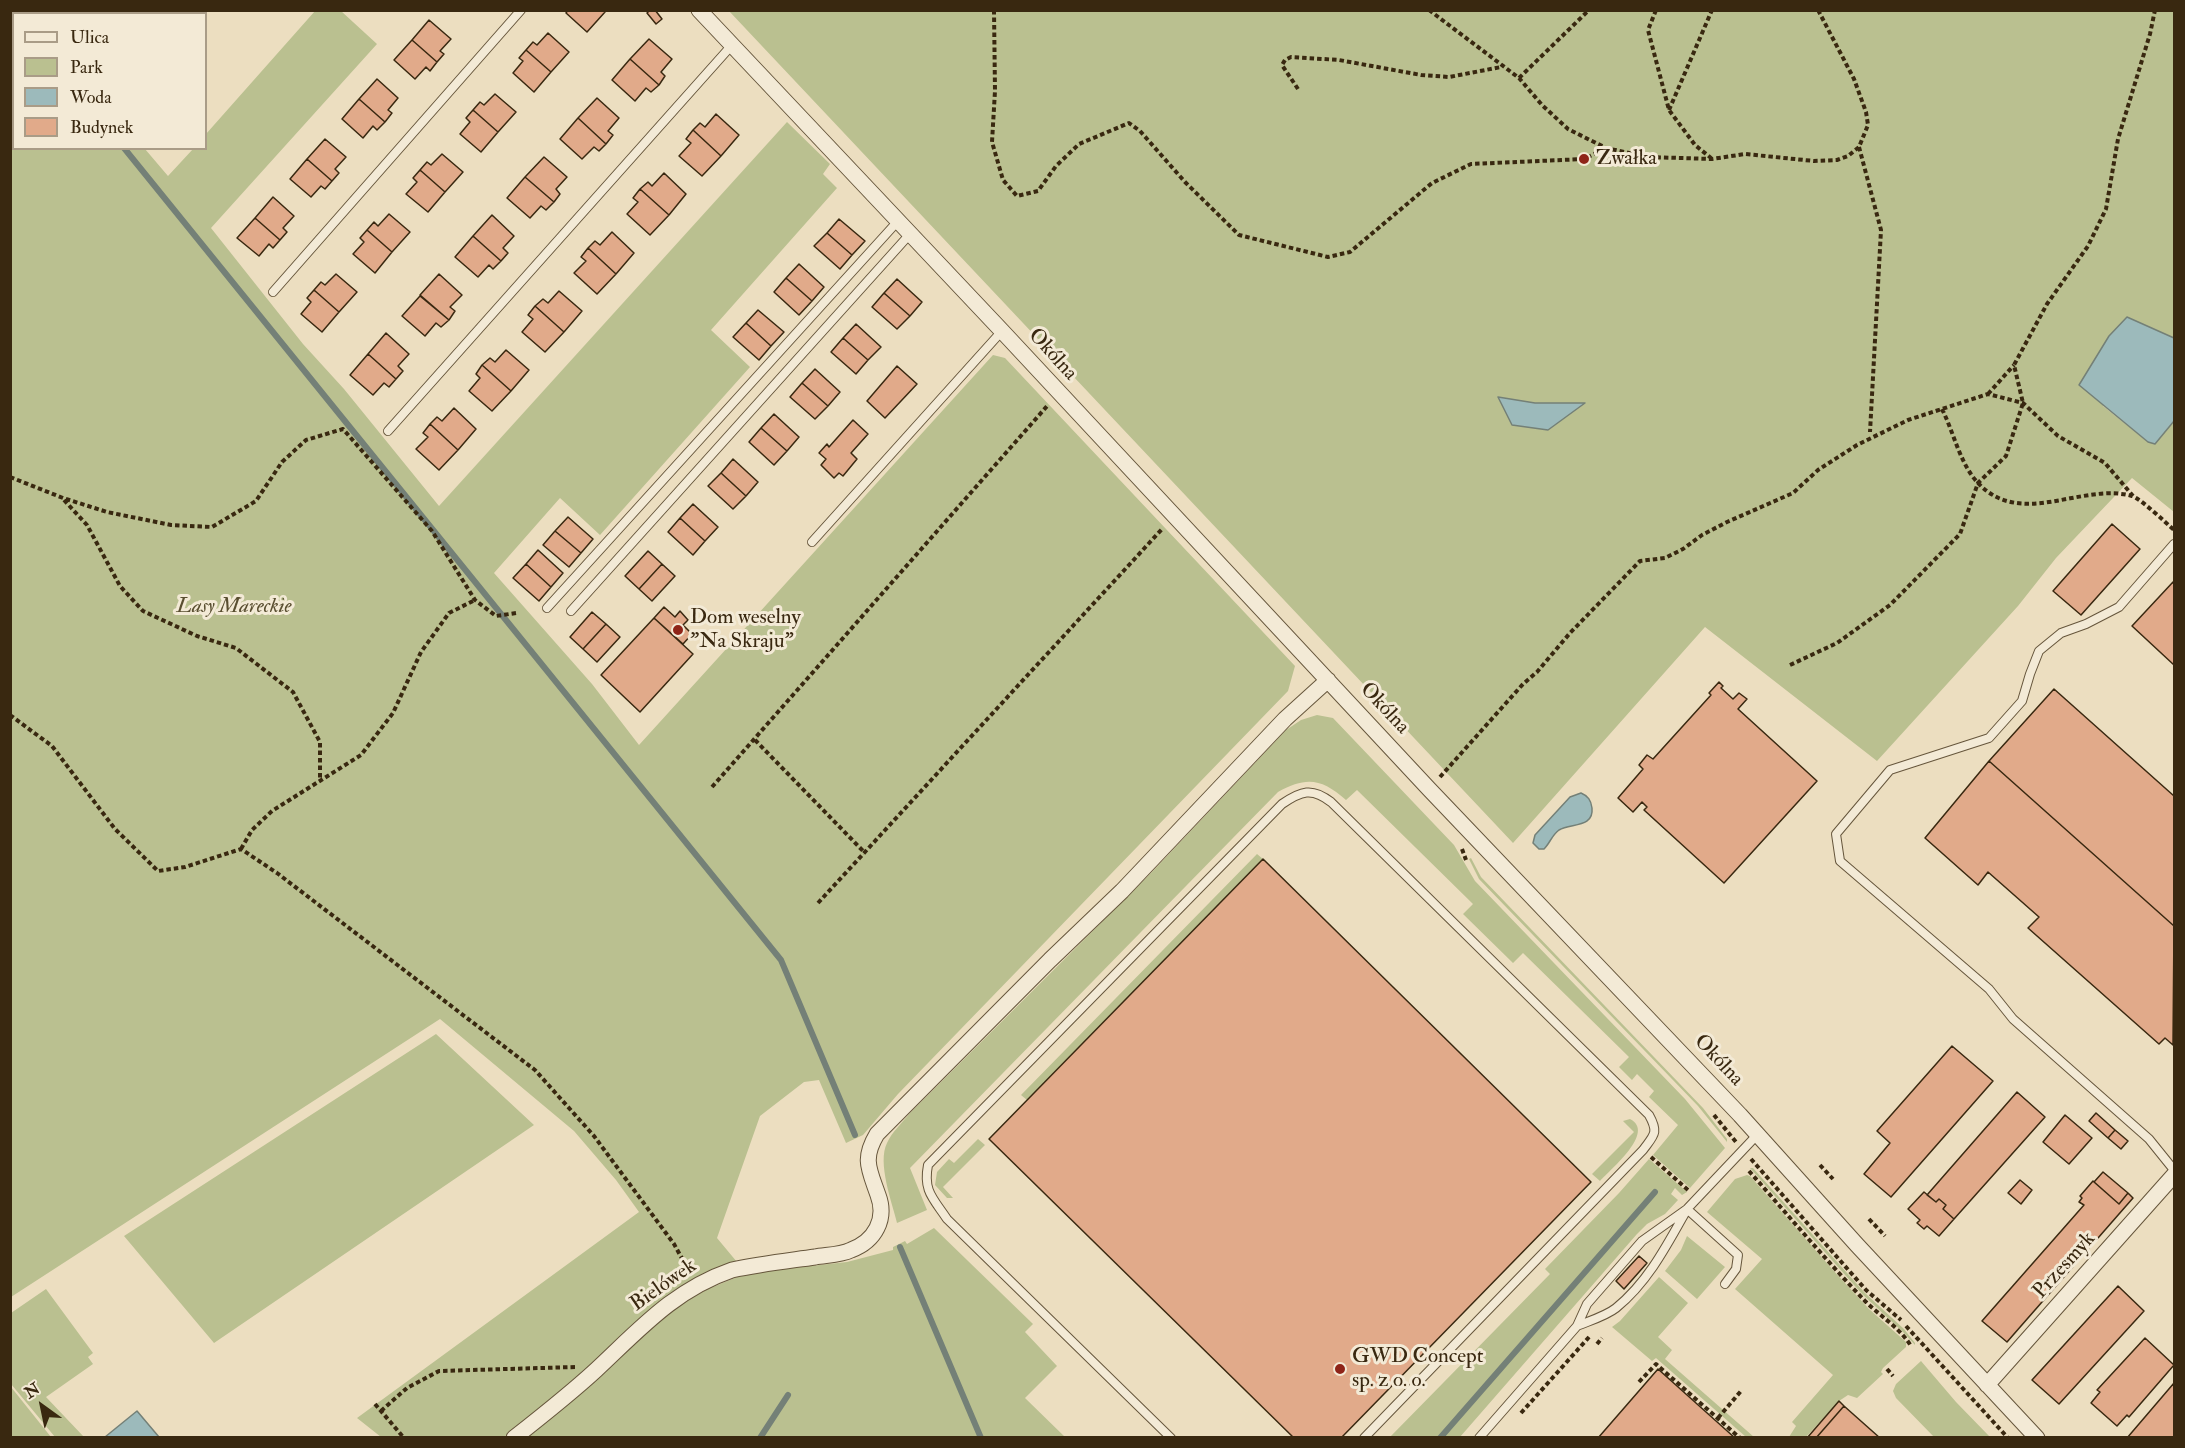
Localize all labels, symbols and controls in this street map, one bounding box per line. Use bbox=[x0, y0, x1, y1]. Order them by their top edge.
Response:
legend bbox=[12, 12, 207, 150]
text: Ulica bbox=[70, 26, 109, 49]
text: Park bbox=[70, 56, 103, 79]
text: Woda bbox=[70, 86, 112, 109]
text: Budynek bbox=[70, 116, 133, 139]
place label: Zwałka bbox=[1596, 146, 1657, 172]
marker: Zwałka bbox=[1577, 152, 1591, 166]
street label: Okólna bbox=[1022, 324, 1082, 386]
park label: Lasy Mareckie bbox=[177, 594, 291, 620]
place label: Dom weselny "Na Skraju" bbox=[690, 605, 801, 655]
marker: Dom weselny "Na Skraju" bbox=[671, 623, 685, 637]
street label: Okólna bbox=[1354, 678, 1414, 740]
street label: Okólna bbox=[1688, 1030, 1748, 1092]
street label: Przesmyk bbox=[2028, 1227, 2102, 1305]
street label: Bielówek bbox=[626, 1254, 702, 1318]
place label: GWD Concept sp. z o. o. bbox=[1352, 1344, 1483, 1394]
marker: GWD Concept sp. z o. o. bbox=[1333, 1362, 1347, 1376]
north arrow bbox=[12, 1376, 72, 1436]
text: N bbox=[21, 1379, 44, 1403]

